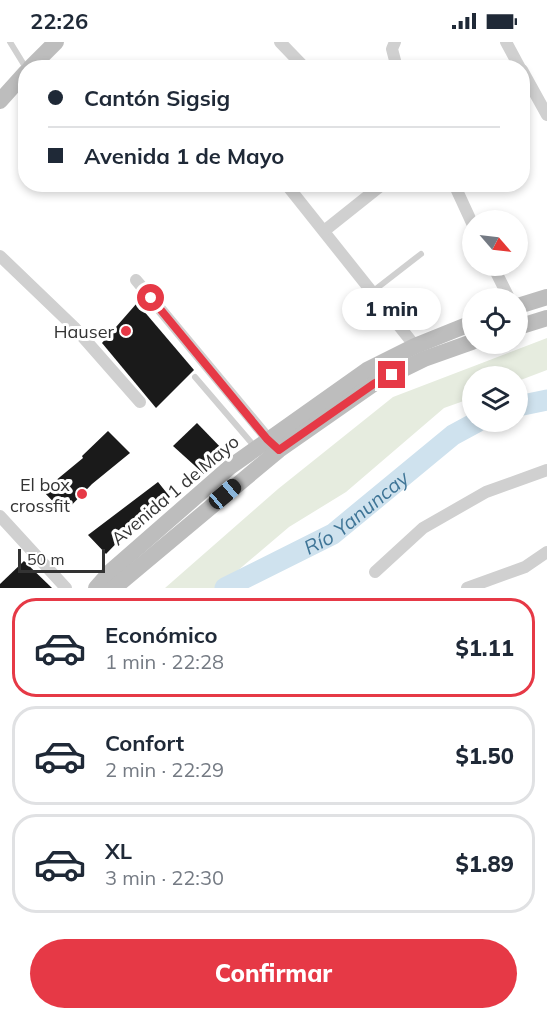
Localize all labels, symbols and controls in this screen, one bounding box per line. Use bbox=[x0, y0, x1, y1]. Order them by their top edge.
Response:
text: 22:26 bbox=[30, 7, 88, 35]
text: Cantón Sigsig bbox=[84, 84, 230, 112]
text: Avenida 1 de Mayo bbox=[84, 142, 284, 170]
north arrow bbox=[462, 210, 528, 276]
map controls bbox=[462, 210, 528, 432]
route start bbox=[137, 284, 164, 311]
callout: 1 min bbox=[342, 288, 442, 330]
button: locate bbox=[462, 288, 528, 354]
text: 1 min bbox=[365, 296, 418, 321]
place label: Hauser bbox=[54, 320, 114, 343]
marker: Hauser bbox=[119, 324, 133, 338]
route end bbox=[378, 361, 405, 388]
button: layers bbox=[462, 366, 528, 432]
street label: Avenida 1 de Mayo bbox=[106, 430, 244, 550]
water label: Río Yanuncay bbox=[299, 464, 414, 559]
place label: El box crossfit bbox=[10, 473, 70, 517]
car bbox=[205, 476, 245, 512]
marker: El box crossfit bbox=[75, 487, 89, 501]
scale bar bbox=[18, 546, 105, 574]
text: 50 m bbox=[27, 549, 64, 569]
icon: car bbox=[33, 621, 87, 675]
text: Económico bbox=[105, 621, 218, 649]
text: $1.11 bbox=[455, 634, 514, 662]
text: 1 min · 22:28 bbox=[105, 649, 224, 674]
icon: car bbox=[33, 729, 87, 783]
text: Confort bbox=[105, 729, 184, 757]
text: $1.50 bbox=[455, 742, 514, 770]
text: 2 min · 22:29 bbox=[105, 757, 224, 782]
icon: car bbox=[33, 837, 87, 891]
text: XL bbox=[105, 837, 132, 865]
text: $1.89 bbox=[455, 850, 514, 878]
text: 3 min · 22:30 bbox=[105, 865, 224, 890]
button: Confirmar bbox=[30, 939, 517, 1008]

